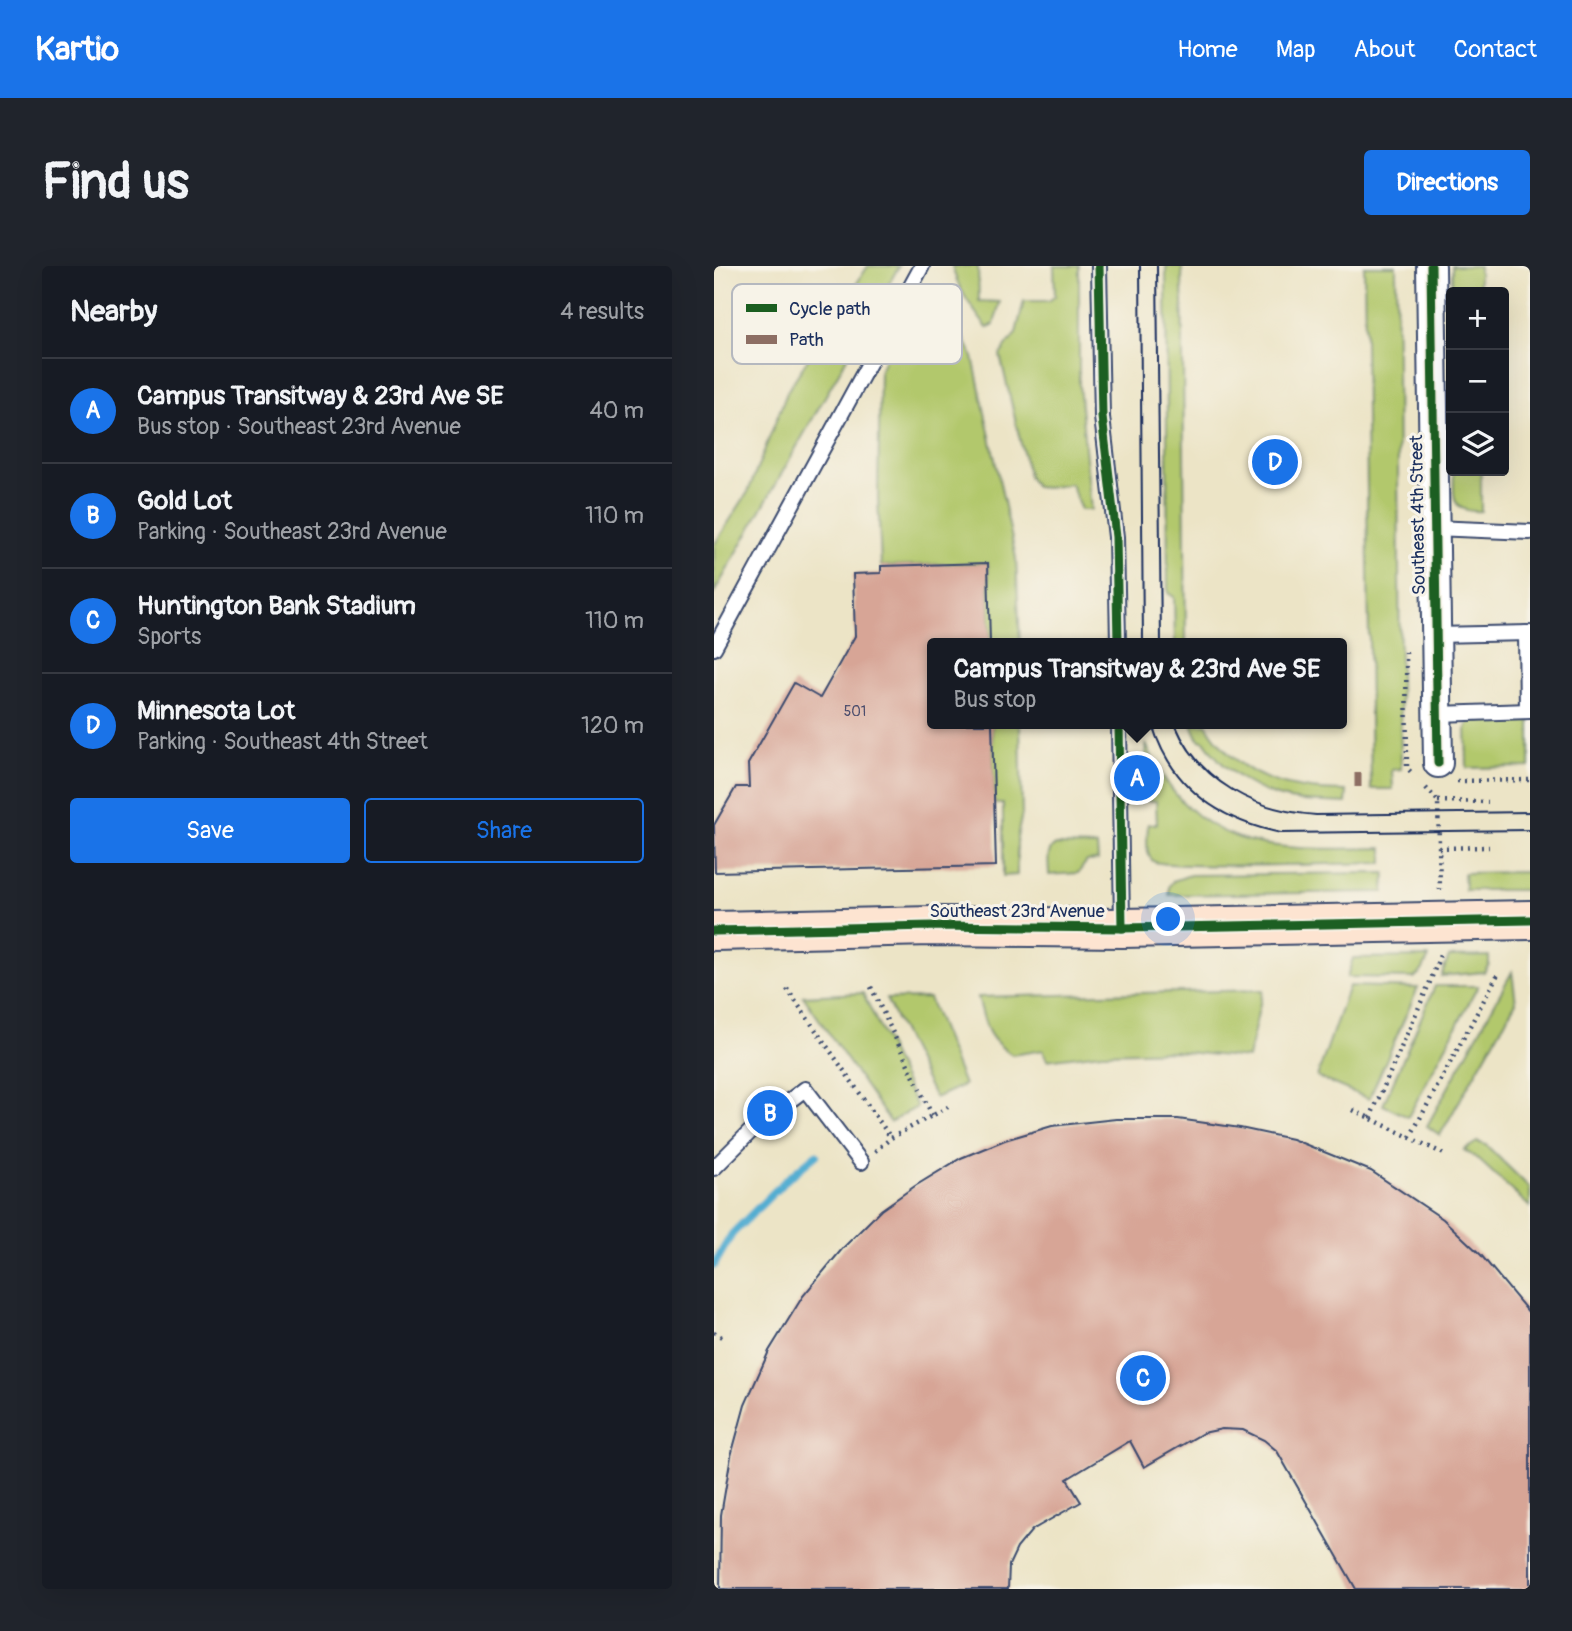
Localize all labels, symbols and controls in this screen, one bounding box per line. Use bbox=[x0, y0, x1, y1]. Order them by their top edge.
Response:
text: Kartio bbox=[35, 29, 119, 70]
text: Home bbox=[1177, 35, 1238, 64]
text: Map bbox=[1276, 35, 1316, 64]
text: About bbox=[1354, 35, 1416, 64]
text: Contact bbox=[1454, 35, 1537, 64]
button: Directions bbox=[1364, 150, 1530, 215]
text: Find us bbox=[42, 152, 189, 213]
legend bbox=[732, 284, 962, 364]
map controls bbox=[1446, 287, 1509, 476]
button: + bbox=[1446, 287, 1509, 350]
text: Nearby bbox=[70, 293, 157, 330]
text: 4 results bbox=[560, 297, 644, 326]
text: Cycle path bbox=[789, 297, 870, 321]
text: Path bbox=[789, 328, 824, 352]
button: − bbox=[1446, 350, 1509, 413]
text: Campus Transitway & 23rd Ave SE bbox=[137, 380, 504, 412]
text: A bbox=[86, 396, 100, 425]
text: 40 m bbox=[590, 396, 644, 425]
text: Bus stop · Southeast 23rd Avenue bbox=[137, 412, 461, 441]
button: layers bbox=[1446, 413, 1509, 476]
street label: Southeast 4th Street bbox=[1405, 434, 1431, 595]
pin: D bbox=[1252, 436, 1298, 488]
text: Gold Lot bbox=[137, 485, 232, 517]
text: B bbox=[86, 501, 100, 530]
text: 110 m bbox=[585, 501, 644, 530]
text: Parking · Southeast 23rd Avenue bbox=[137, 517, 447, 546]
text: Huntington Bank Stadium bbox=[137, 590, 416, 622]
text: C bbox=[86, 606, 100, 635]
text: 110 m bbox=[585, 606, 644, 635]
text: Sports bbox=[137, 622, 201, 651]
popup bbox=[927, 638, 1347, 729]
text: Campus Transitway & 23rd Ave SE bbox=[954, 653, 1320, 685]
text: Bus stop bbox=[954, 685, 1036, 714]
text: Minnesota Lot bbox=[137, 695, 295, 727]
house number: 501 bbox=[844, 703, 866, 720]
text: D bbox=[86, 711, 100, 740]
text: 120 m bbox=[581, 711, 644, 740]
text: Parking · Southeast 4th Street bbox=[137, 727, 428, 756]
pin: A bbox=[1114, 752, 1160, 804]
button: Save bbox=[70, 798, 350, 863]
button: Share bbox=[364, 798, 644, 863]
street label: Southeast 23rd Avenue bbox=[929, 900, 1105, 923]
your location bbox=[1151, 902, 1185, 936]
pin: B bbox=[747, 1087, 793, 1139]
pin: C bbox=[1120, 1352, 1166, 1404]

